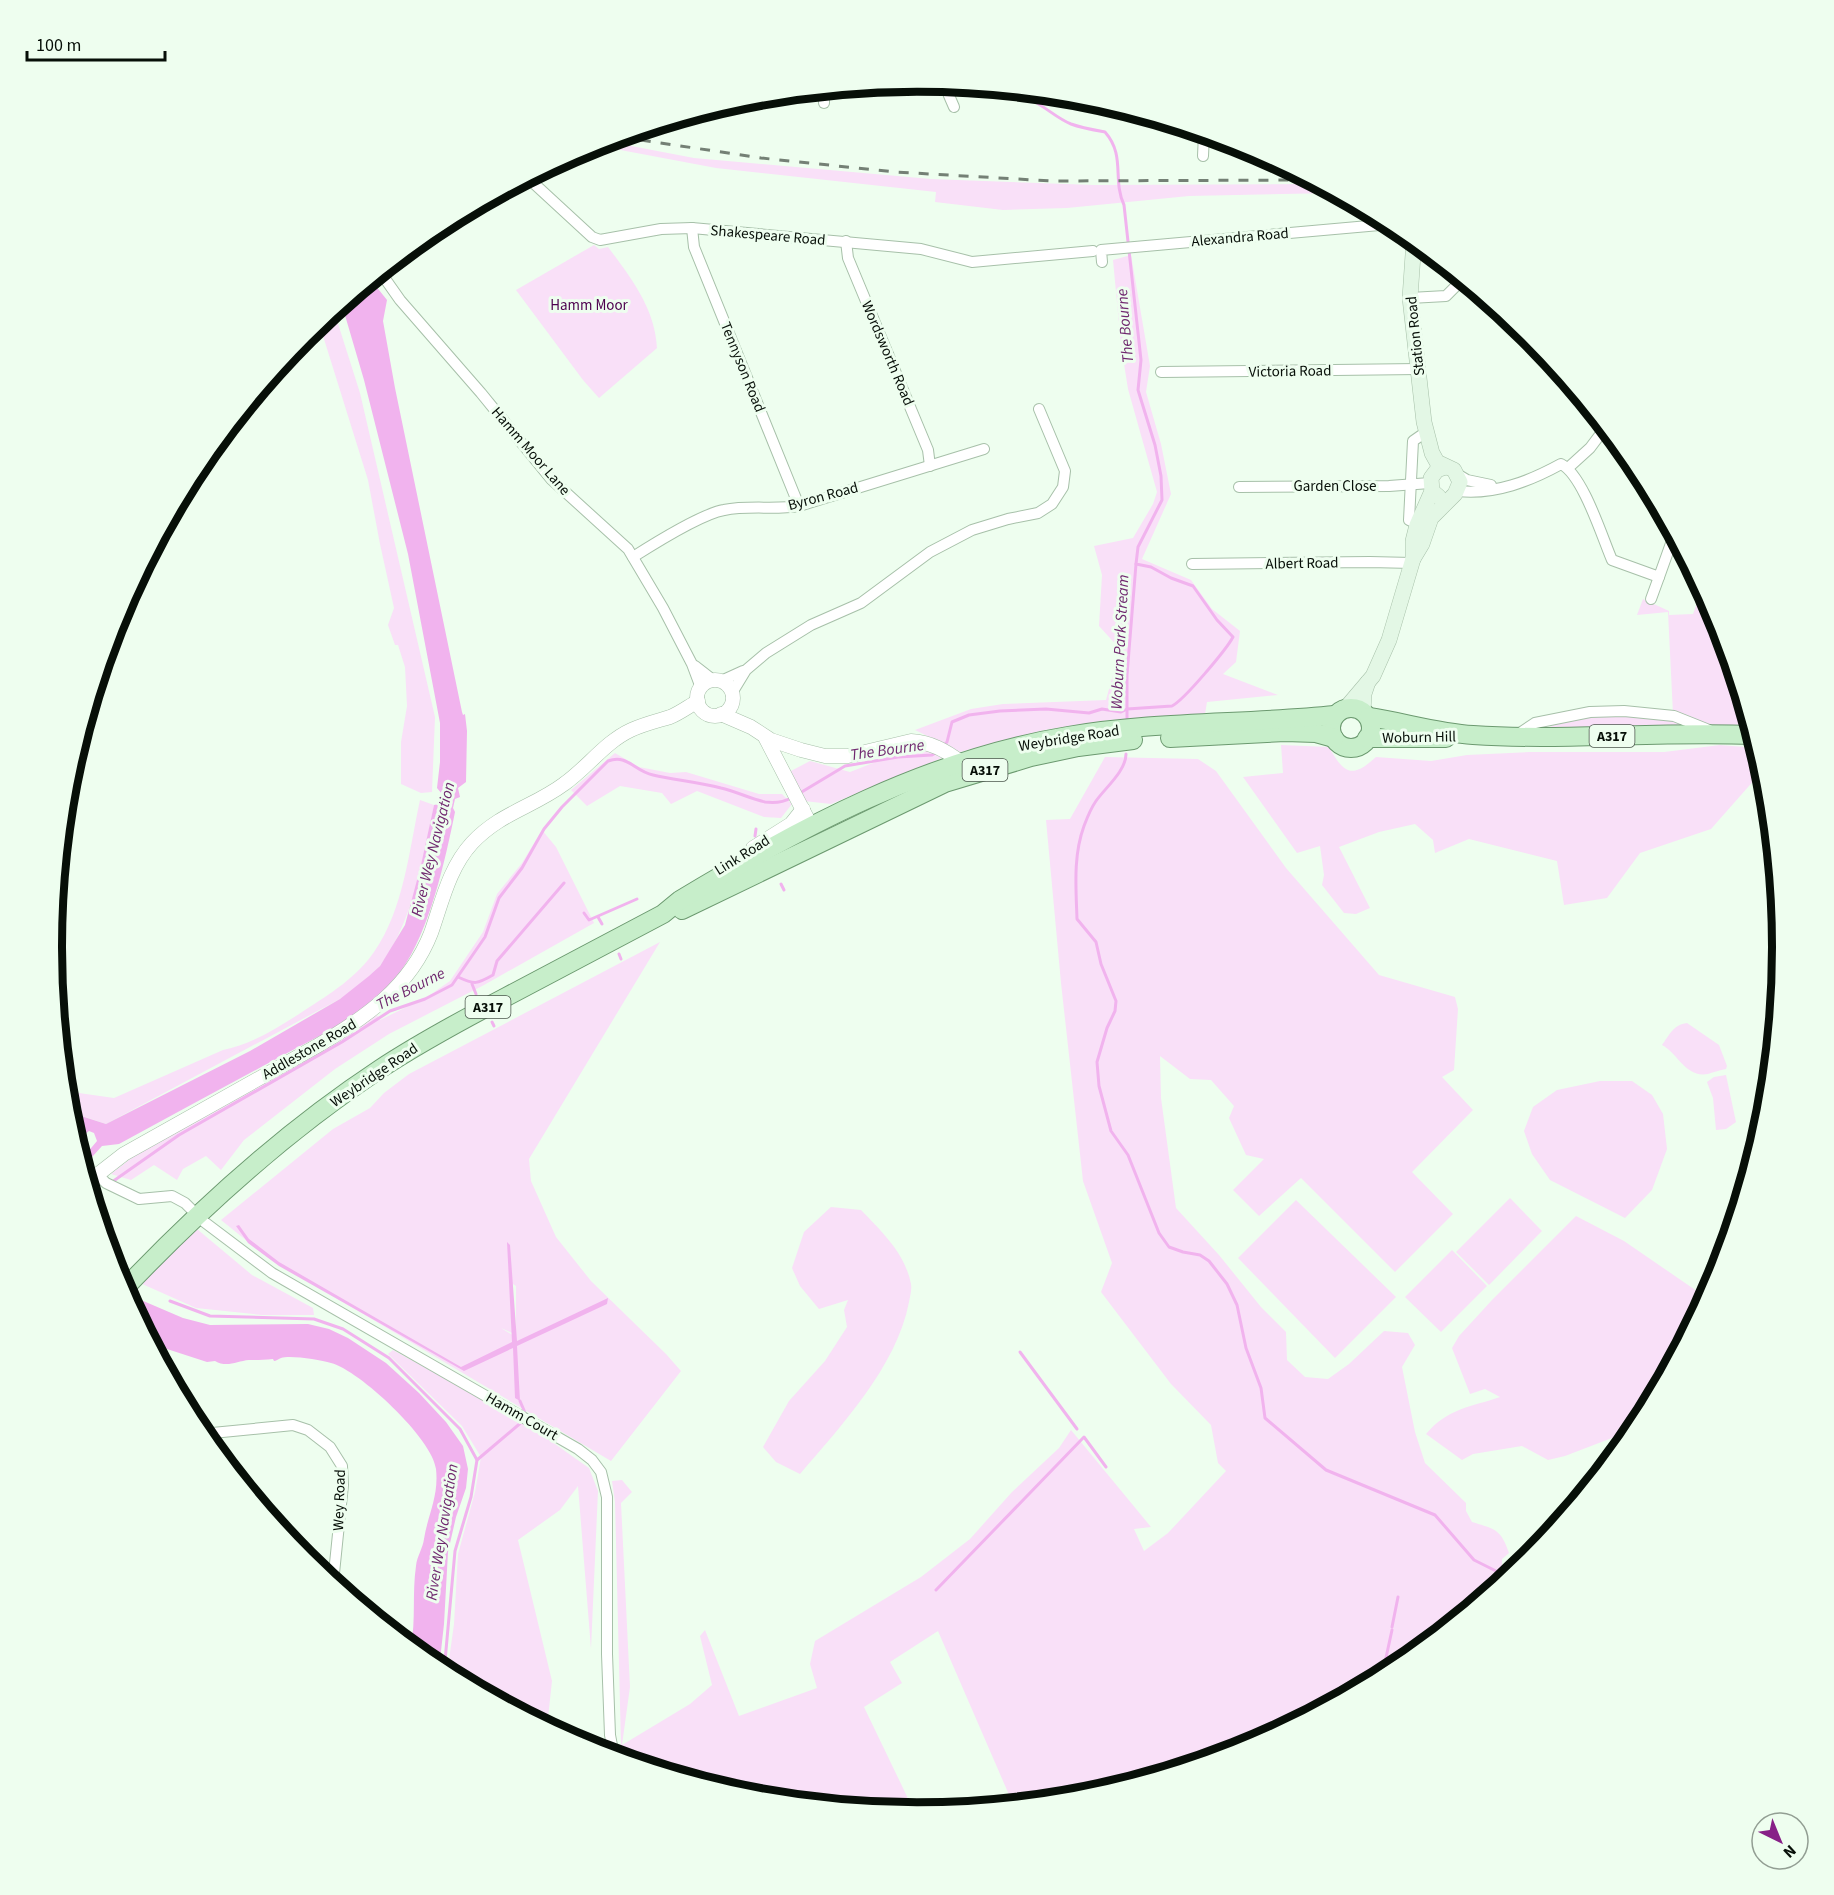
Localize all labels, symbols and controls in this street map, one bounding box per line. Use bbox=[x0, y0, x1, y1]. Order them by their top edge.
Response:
scale bar bbox=[27, 24, 165, 62]
text: 100 m bbox=[36, 33, 81, 58]
street label: Shakespeare Road bbox=[710, 220, 826, 251]
street label: Alexandra Road bbox=[1191, 223, 1290, 252]
water label: The Bourne bbox=[1111, 287, 1139, 364]
park label: Hamm Moor bbox=[550, 295, 629, 316]
street label: Station Road bbox=[1401, 295, 1430, 377]
street label: Wordsworth Road bbox=[856, 298, 919, 409]
street label: Tennyson Road bbox=[715, 319, 770, 415]
street label: Victoria Road bbox=[1248, 360, 1332, 383]
street label: Hamm Moor Lane bbox=[486, 403, 575, 500]
street label: Garden Close bbox=[1293, 476, 1377, 497]
street label: Byron Road bbox=[786, 477, 861, 516]
street label: Albert Road bbox=[1265, 552, 1339, 575]
water label: Woburn Park Stream bbox=[1105, 574, 1135, 710]
street label: Weybridge Road bbox=[1017, 720, 1121, 757]
road number: A317 bbox=[1590, 725, 1634, 747]
street label: Woburn Hill bbox=[1382, 726, 1456, 749]
water label: The Bourne bbox=[849, 734, 926, 766]
road number: A317 bbox=[962, 759, 1008, 781]
water label: River Wey Navigation bbox=[406, 780, 460, 919]
street label: Link Road bbox=[710, 830, 774, 881]
water label: The Bourne bbox=[372, 962, 449, 1016]
road number: A317 bbox=[466, 996, 510, 1018]
street label: Addlestone Road bbox=[258, 1014, 360, 1085]
street label: Weybridge Road bbox=[326, 1038, 422, 1113]
street label: Hamm Court bbox=[482, 1387, 562, 1446]
water label: River Wey Navigation bbox=[420, 1462, 464, 1602]
street label: Wey Road bbox=[328, 1469, 351, 1531]
north arrow bbox=[1750, 1811, 1810, 1871]
text: N bbox=[1778, 1840, 1801, 1863]

